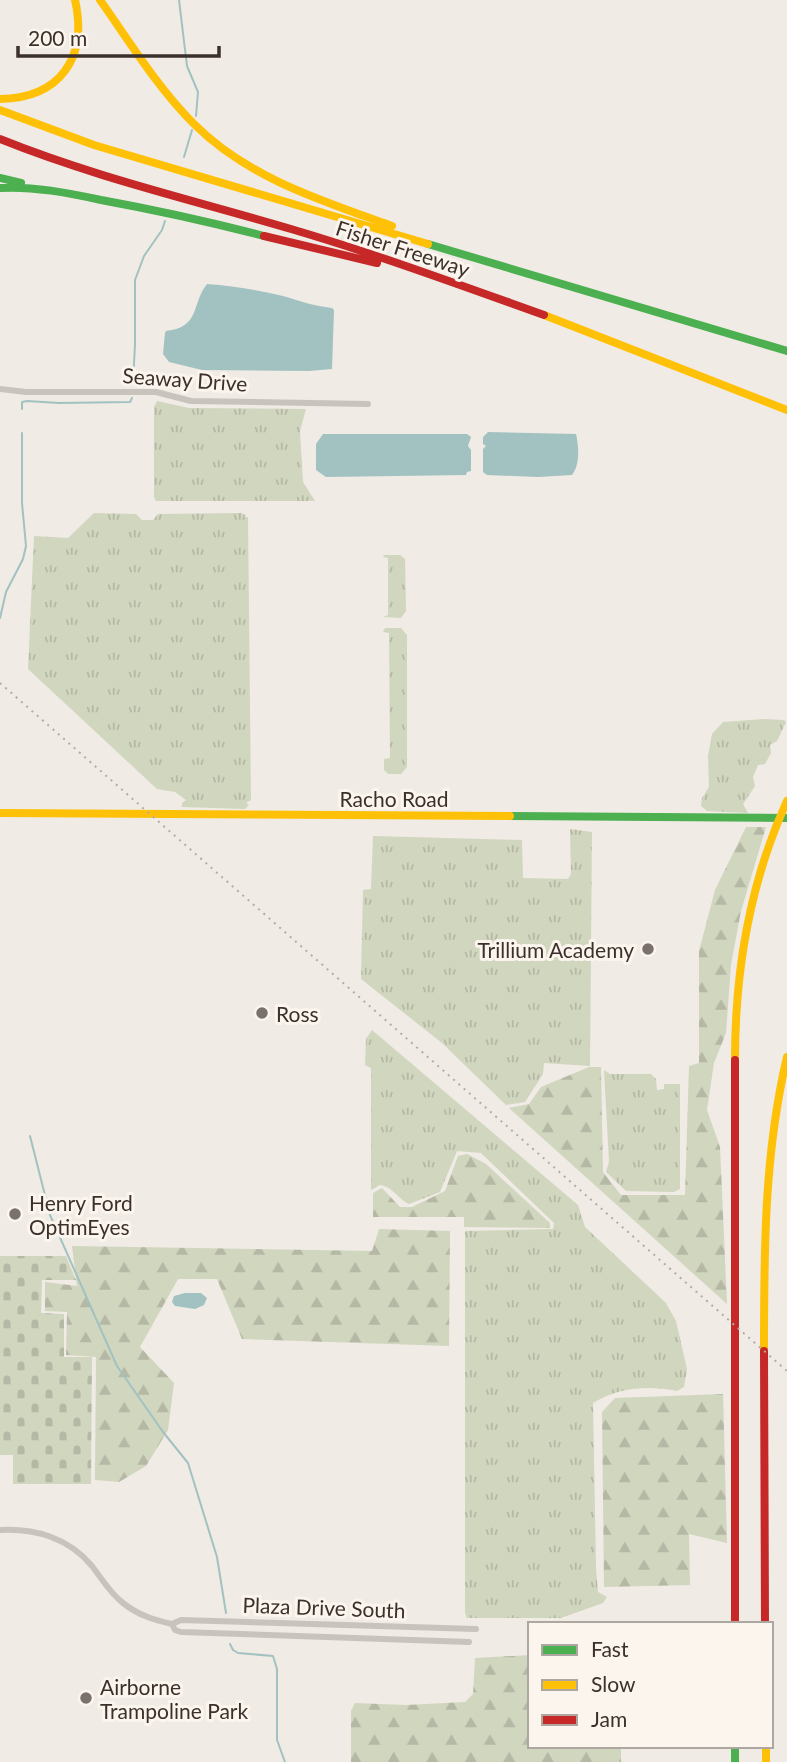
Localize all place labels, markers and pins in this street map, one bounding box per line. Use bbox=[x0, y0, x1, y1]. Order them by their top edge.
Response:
place label: Trillium Academy bbox=[478, 937, 634, 962]
marker: Trillium Academy bbox=[640, 941, 656, 957]
place label: Ross bbox=[276, 1001, 319, 1026]
marker: Ross bbox=[254, 1005, 270, 1021]
place label: Henry Ford OptimEyes bbox=[29, 1190, 133, 1239]
marker: Henry Ford OptimEyes bbox=[7, 1206, 23, 1222]
place label: Airborne Trampoline Park bbox=[100, 1674, 248, 1723]
marker: Airborne Trampoline Park bbox=[78, 1690, 94, 1706]

